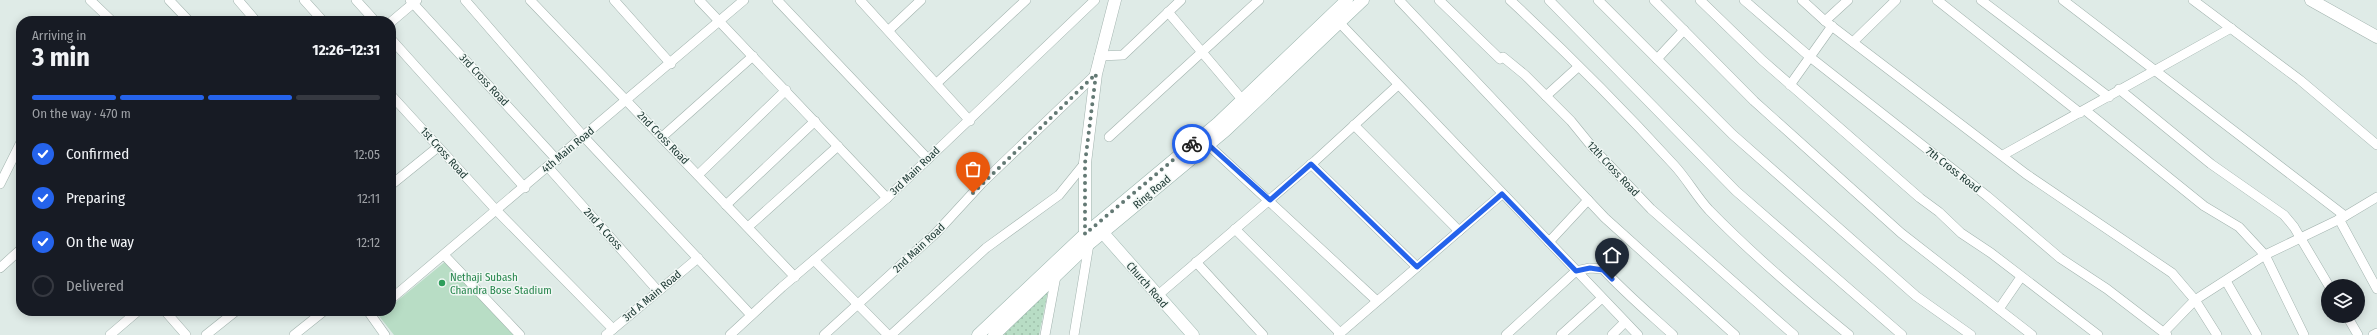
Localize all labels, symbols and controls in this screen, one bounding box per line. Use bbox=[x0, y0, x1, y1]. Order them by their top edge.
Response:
text: Arriving in bbox=[32, 28, 86, 43]
text: 12:26–12:31 bbox=[312, 41, 380, 59]
text: 3 min bbox=[32, 42, 90, 73]
street label: 3rd Cross Road bbox=[457, 51, 511, 109]
text: On the way · 470 m bbox=[32, 106, 131, 121]
street label: 2nd Cross Road bbox=[635, 109, 691, 167]
street label: 4th Main Road bbox=[539, 124, 597, 176]
courier bbox=[1172, 124, 1212, 164]
street label: 1st Cross Road bbox=[418, 125, 470, 181]
icon: bike bbox=[1181, 133, 1203, 155]
street label: 12th Cross Road bbox=[1584, 139, 1642, 199]
icon: check bbox=[32, 143, 54, 165]
street label: 3rd Main Road bbox=[887, 144, 943, 198]
text: Confirmed bbox=[66, 145, 129, 163]
street label: 7th Cross Road bbox=[1923, 145, 1983, 195]
text: 12:05 bbox=[354, 147, 380, 162]
pin bbox=[956, 152, 990, 193]
icon: bag bbox=[962, 158, 984, 180]
street label: Ring Road bbox=[1131, 173, 1173, 211]
icon: check bbox=[32, 187, 54, 209]
text: Preparing bbox=[66, 189, 125, 207]
text: 12:11 bbox=[357, 191, 380, 206]
street label: 2nd A Cross bbox=[581, 206, 625, 253]
street label: 2nd Main Road bbox=[890, 221, 948, 275]
icon: check bbox=[32, 231, 54, 253]
text: On the way bbox=[66, 233, 134, 251]
text: 12:12 bbox=[356, 235, 380, 250]
pin bbox=[1595, 238, 1629, 279]
icon: home bbox=[1601, 244, 1623, 266]
street label: Church Road bbox=[1124, 259, 1170, 311]
street label: 3rd A Main Road bbox=[620, 268, 684, 324]
place label: Nethaji Subash Chandra Bose Stadium bbox=[450, 271, 552, 297]
text: Delivered bbox=[66, 277, 124, 295]
marker: Nethaji Subash Chandra Bose Stadium bbox=[437, 278, 447, 288]
map controls bbox=[2321, 279, 2365, 323]
button: layers bbox=[2321, 279, 2365, 323]

